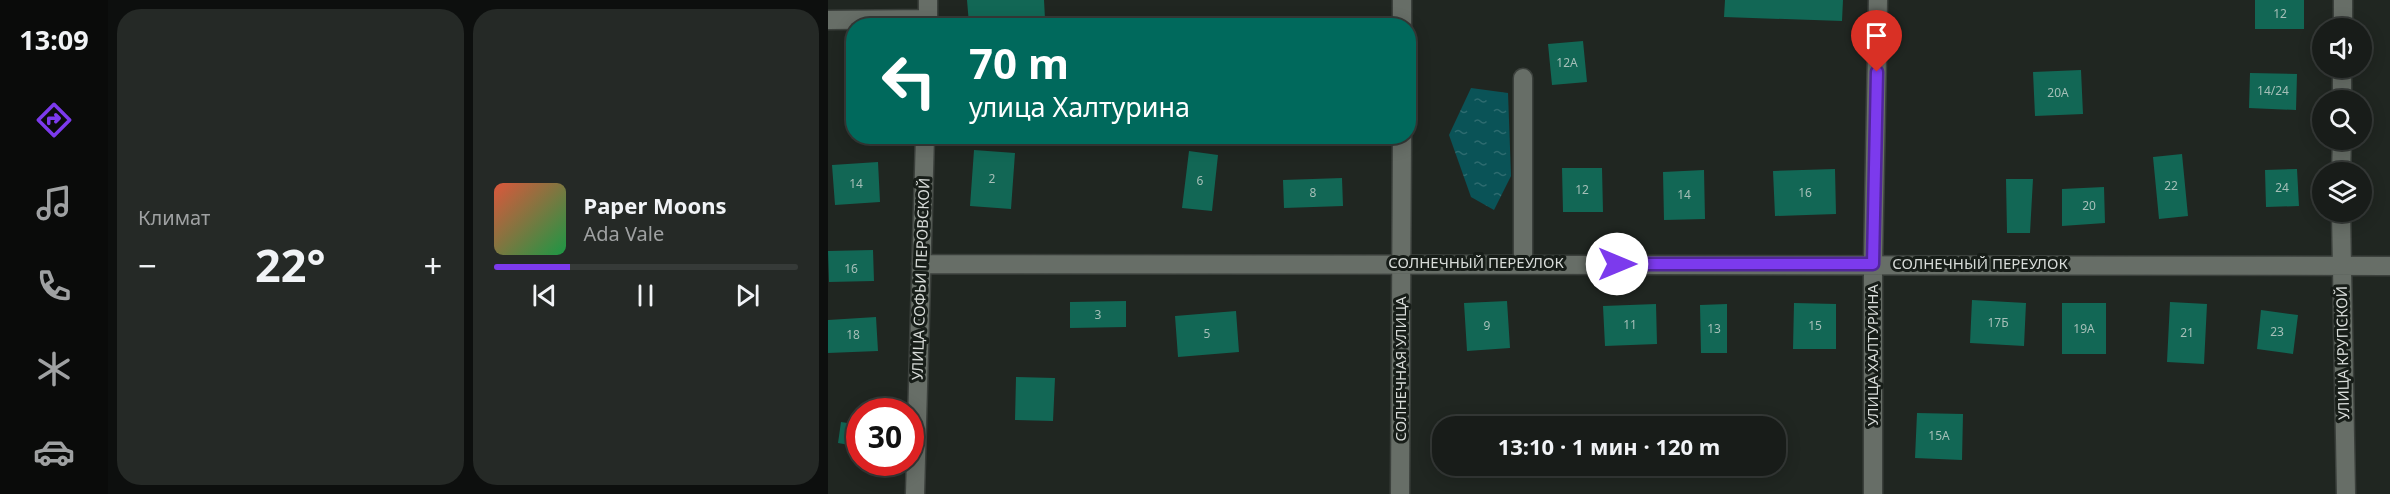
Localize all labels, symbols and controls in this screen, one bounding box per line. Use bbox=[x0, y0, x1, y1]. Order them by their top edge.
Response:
house number: 12 bbox=[2273, 5, 2287, 22]
pin bbox=[1851, 10, 1902, 72]
map controls bbox=[2312, 18, 2372, 222]
button: sound bbox=[2312, 18, 2372, 78]
icon: arrive bbox=[1860, 19, 1893, 52]
text: 13:09 bbox=[19, 21, 89, 58]
text: 70 m bbox=[969, 34, 1069, 91]
icon: left bbox=[870, 42, 948, 120]
house number: 12А bbox=[1556, 54, 1578, 71]
house number: 14/24 bbox=[2257, 82, 2289, 99]
house number: 20А bbox=[2047, 84, 2069, 101]
text: улица Халтурина bbox=[969, 88, 1190, 125]
button: search bbox=[2312, 90, 2372, 150]
icon: directions bbox=[33, 99, 75, 141]
button: layers bbox=[2312, 162, 2372, 222]
house number: 2 bbox=[989, 170, 996, 187]
house number: 6 bbox=[1197, 172, 1204, 189]
house number: 14 bbox=[849, 175, 863, 192]
street label: УЛИЦА СОФЬИ ПЕРОВСКОЙ bbox=[906, 177, 934, 381]
house number: 22 bbox=[2164, 177, 2178, 194]
house number: 24 bbox=[2275, 179, 2289, 196]
house number: 12 bbox=[1575, 181, 1589, 198]
icon: music bbox=[33, 182, 75, 224]
house number: 8 bbox=[1310, 184, 1317, 201]
house number: 16 bbox=[1798, 184, 1812, 201]
house number: 14 bbox=[1677, 186, 1691, 203]
text: Paper Moons bbox=[584, 190, 727, 220]
house number: 20 bbox=[2082, 197, 2096, 214]
text: Климат bbox=[138, 204, 210, 231]
text: Ada Vale bbox=[584, 220, 664, 247]
position arrow bbox=[1585, 232, 1649, 296]
text: 22° bbox=[255, 234, 326, 295]
text: − bbox=[138, 243, 157, 288]
text: + bbox=[424, 243, 443, 288]
street label: СОЛНЕЧНЫЙ ПЕРЕУЛОК bbox=[1388, 252, 1564, 272]
street label: СОЛНЕЧНЫЙ ПЕРЕУЛОК bbox=[1892, 253, 2068, 273]
house number: 16 bbox=[844, 260, 858, 277]
icon: phone bbox=[33, 265, 75, 307]
icon: previous bbox=[528, 279, 561, 312]
icon: pause bbox=[629, 279, 662, 312]
icon: next bbox=[731, 279, 764, 312]
street label: УЛИЦА ХАЛТУРИНА bbox=[1862, 284, 1882, 426]
street label: УЛИЦА КРУПСКОЙ bbox=[2331, 286, 2353, 420]
street label: СОЛНЕЧНАЯ УЛИЦА bbox=[1390, 296, 1410, 442]
house number: 3 bbox=[1095, 306, 1102, 323]
house number: 17Б bbox=[1987, 314, 2009, 331]
house number: 11 bbox=[1623, 316, 1637, 333]
house number: 9 bbox=[1484, 317, 1491, 334]
house number: 15 bbox=[1808, 317, 1822, 334]
house number: 13 bbox=[1707, 320, 1721, 337]
house number: 19А bbox=[2073, 320, 2095, 337]
house number: 23 bbox=[2270, 323, 2284, 340]
house number: 21 bbox=[2180, 324, 2194, 341]
house number: 5 bbox=[1204, 325, 1211, 342]
house number: 18 bbox=[846, 326, 860, 343]
icon: climate bbox=[33, 348, 75, 390]
speed limit sign: 30 bbox=[846, 398, 924, 476]
house number: 15А bbox=[1928, 427, 1950, 444]
icon: car bbox=[33, 431, 75, 473]
text: 13:10 · 1 мин · 120 m bbox=[1498, 431, 1720, 461]

